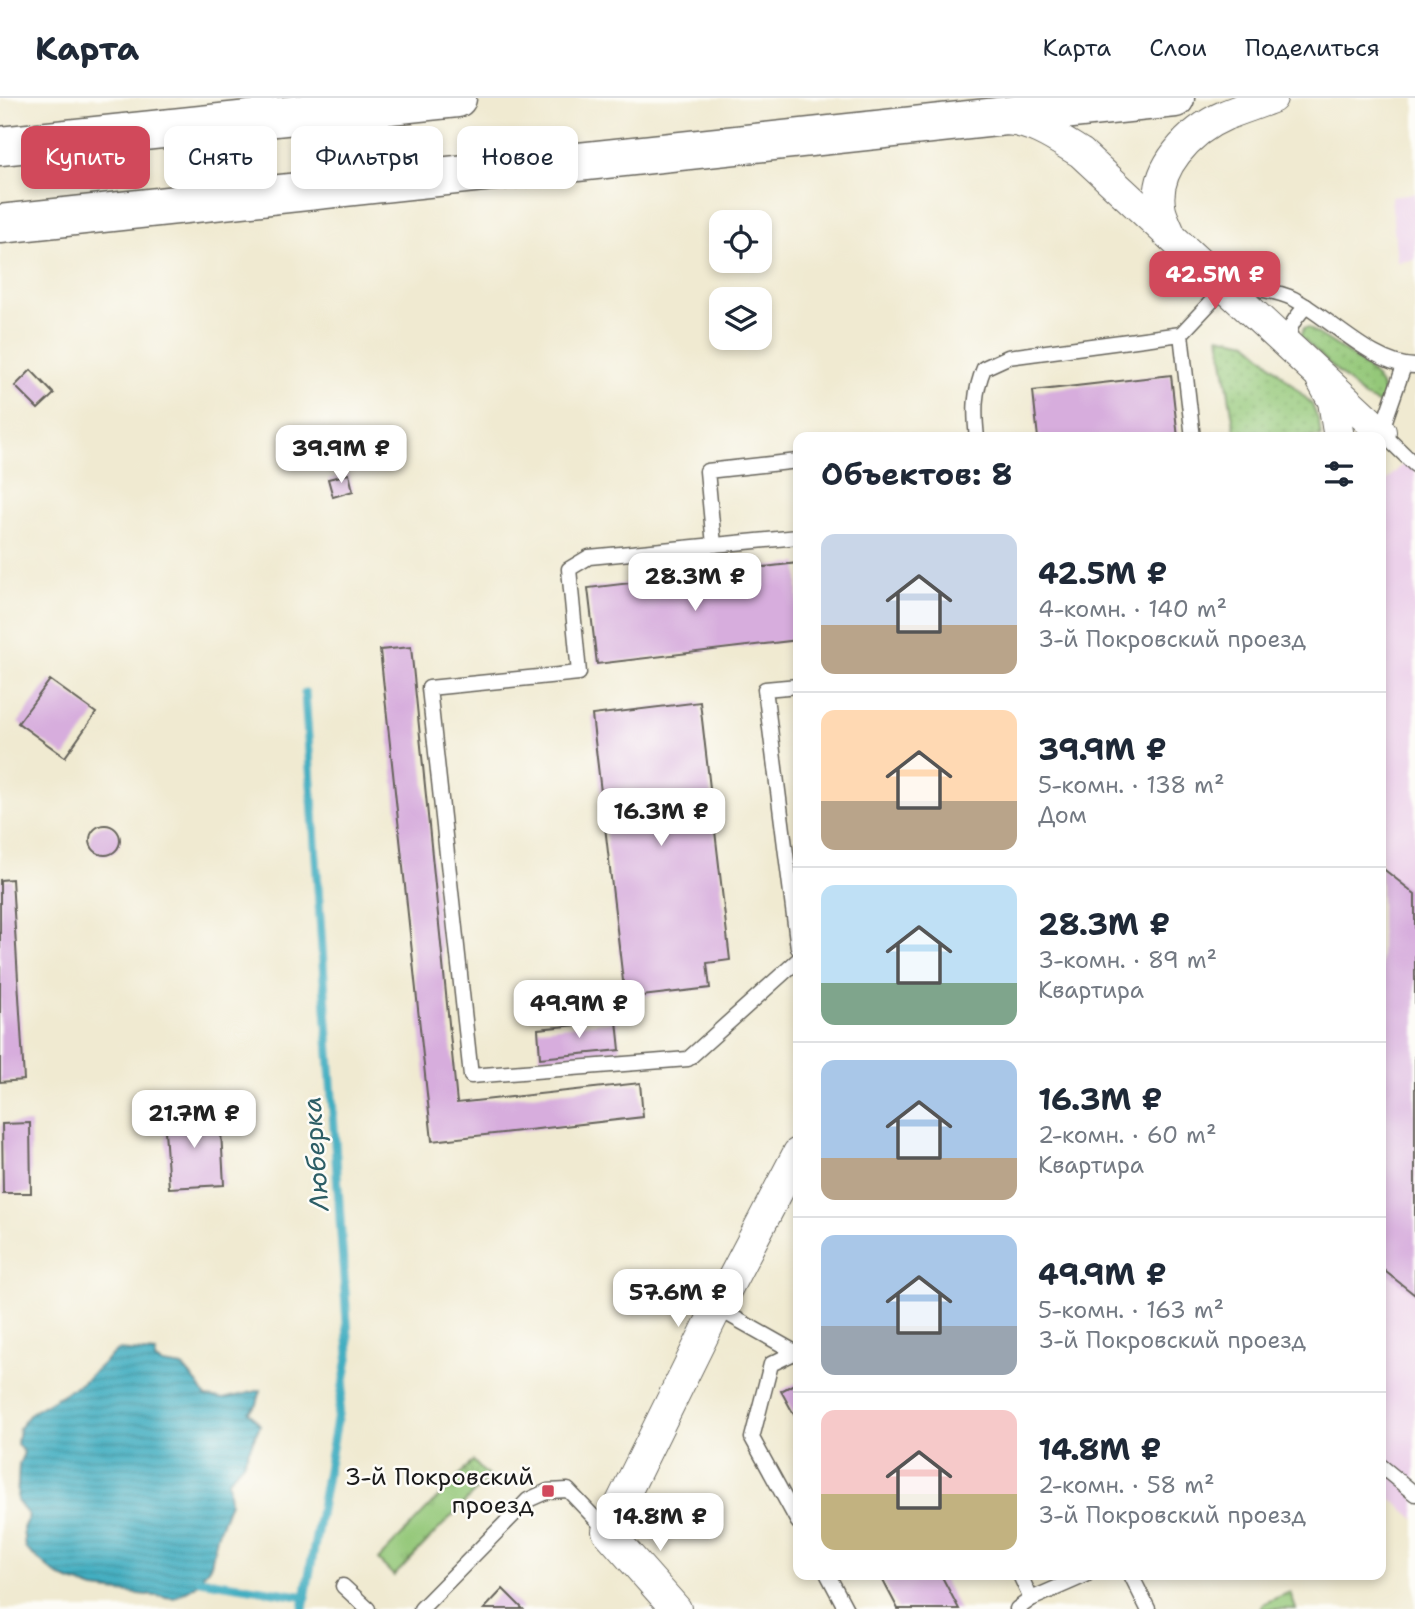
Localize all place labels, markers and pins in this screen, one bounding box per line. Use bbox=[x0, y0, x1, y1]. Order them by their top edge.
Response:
pin: 42.5M ₽ bbox=[1150, 252, 1280, 311]
pin: 39.9M ₽ bbox=[276, 426, 406, 485]
pin: 28.3M ₽ bbox=[630, 554, 760, 613]
pin: 16.3M ₽ bbox=[596, 788, 726, 848]
pin: 49.9M ₽ bbox=[514, 981, 644, 1040]
pin: 21.7M ₽ bbox=[129, 1090, 259, 1150]
pin: 57.6M ₽ bbox=[613, 1270, 743, 1329]
place label: 3-й Покровский проезд bbox=[345, 1461, 534, 1521]
marker: 3-й Покровский проезд bbox=[540, 1483, 556, 1499]
pin: 14.8M ₽ bbox=[595, 1494, 725, 1553]

